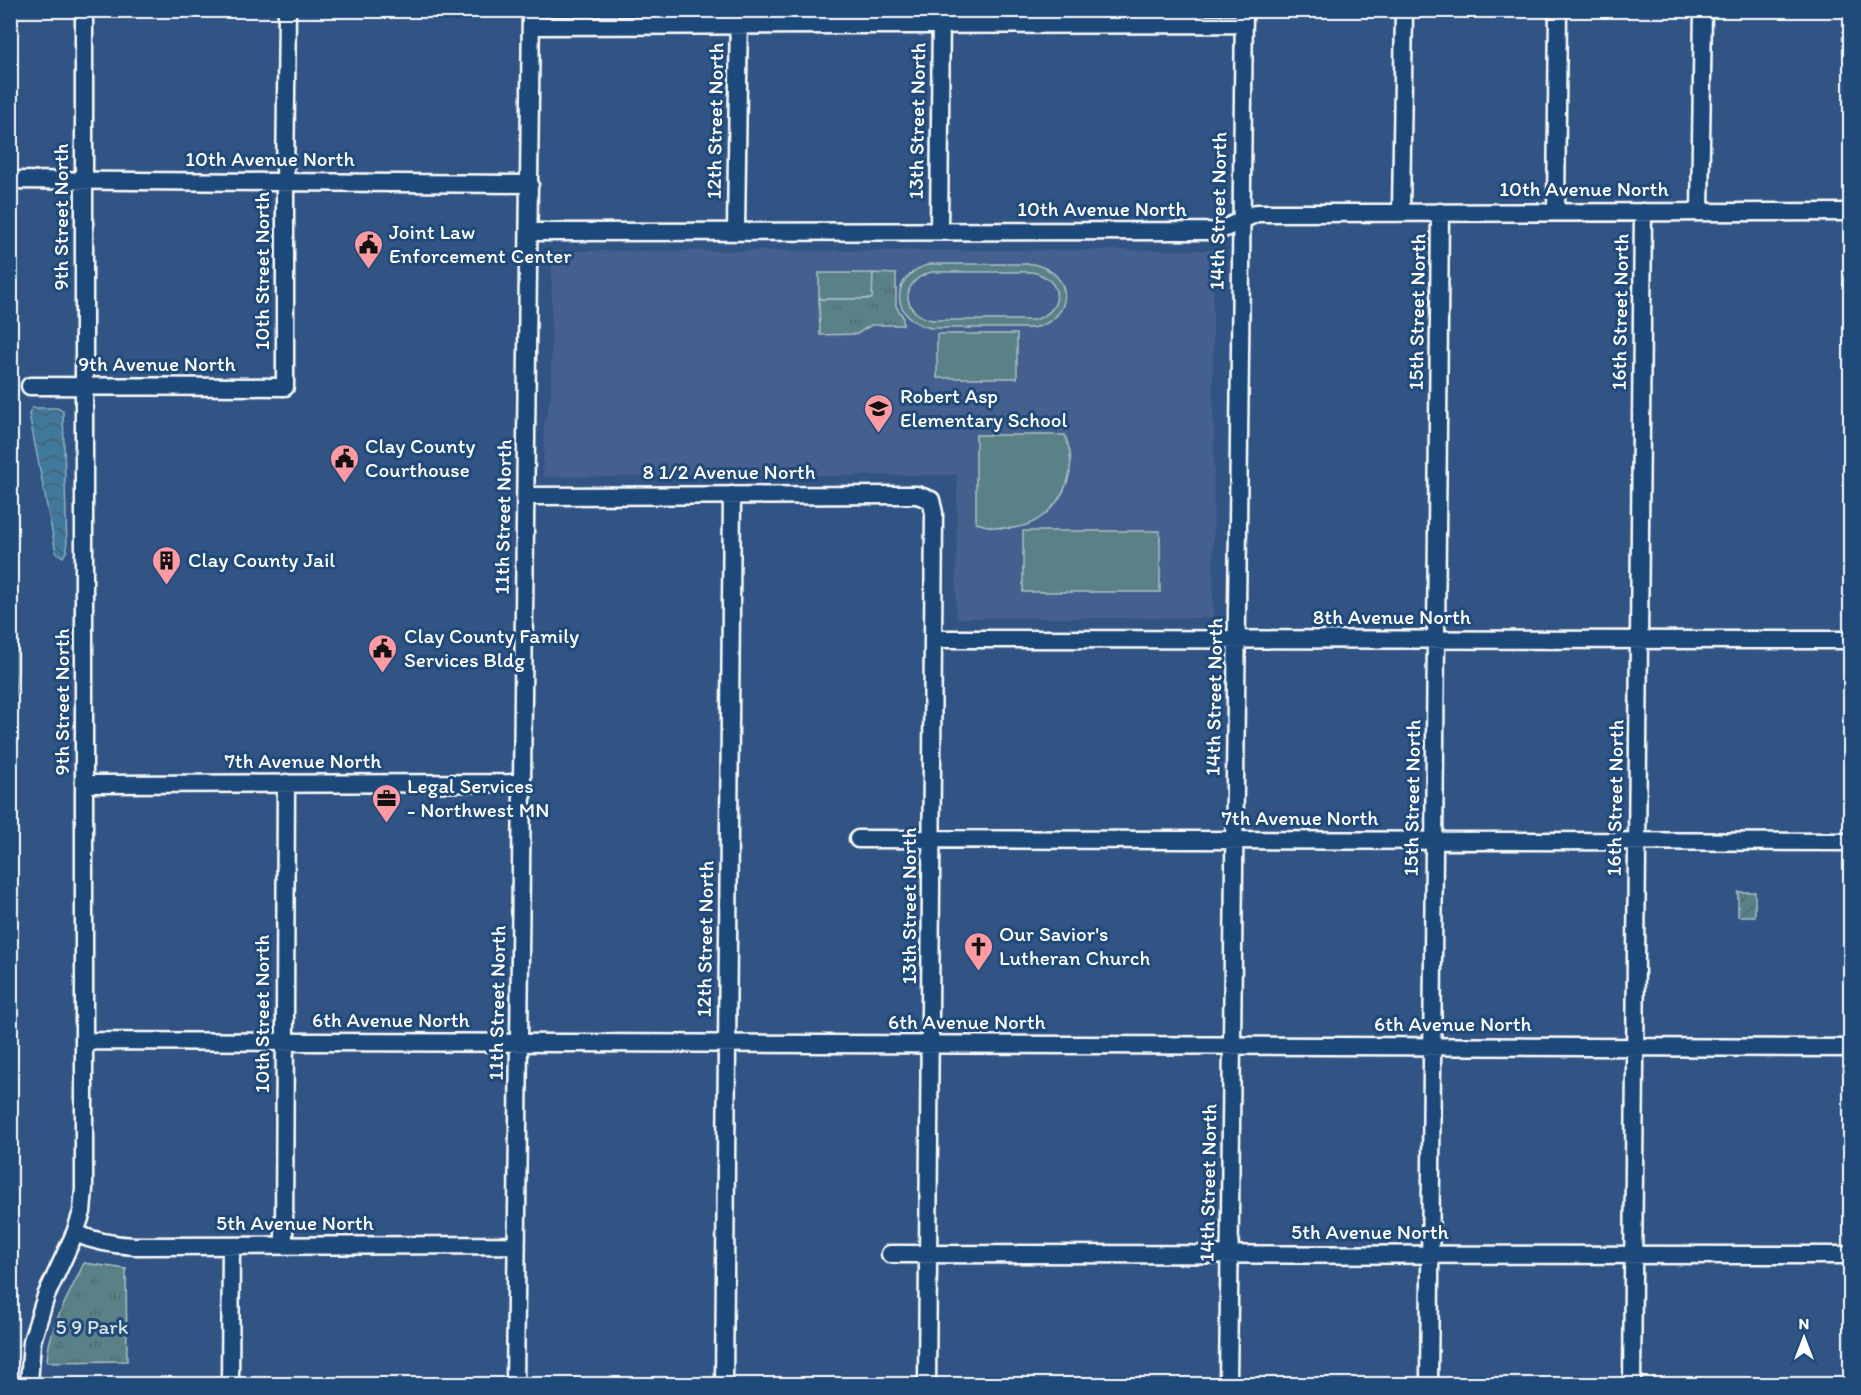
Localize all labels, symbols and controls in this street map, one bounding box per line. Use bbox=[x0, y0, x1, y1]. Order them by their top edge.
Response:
street label: 12th Street North bbox=[701, 42, 728, 199]
street label: 13th Street North bbox=[903, 42, 930, 200]
street label: 14th Street North bbox=[1204, 131, 1231, 290]
street label: 9th Street North bbox=[48, 143, 73, 290]
street label: 10th Avenue North bbox=[185, 146, 355, 171]
street label: 10th Avenue North bbox=[1499, 176, 1669, 201]
street label: 10th Street North bbox=[249, 192, 274, 350]
street label: 10th Avenue North bbox=[1017, 196, 1187, 221]
place label: Joint Law Enforcement Center bbox=[389, 219, 572, 268]
public building icon: Joint Law Enforcement Center bbox=[352, 228, 384, 270]
street label: 15th Street North bbox=[1403, 233, 1430, 390]
street label: 16th Street North bbox=[1606, 233, 1633, 391]
street label: 9th Avenue North bbox=[78, 351, 237, 376]
place label: Robert Asp Elementary School bbox=[900, 383, 1068, 432]
school or university icon: Robert Asp Elementary School bbox=[863, 392, 895, 434]
place label: Clay County Courthouse bbox=[365, 433, 476, 482]
street label: 11th Street North bbox=[489, 439, 516, 595]
public building icon: Clay County Courthouse bbox=[328, 442, 360, 484]
street label: 8 1/2 Avenue North bbox=[643, 459, 816, 484]
building icon: Clay County Jail bbox=[151, 544, 183, 586]
place label: Clay County Jail bbox=[188, 547, 335, 572]
street label: 8th Avenue North bbox=[1313, 604, 1472, 629]
street label: 14th Street North bbox=[1200, 617, 1227, 776]
place label: Clay County Family Services Bldg bbox=[404, 623, 579, 672]
street label: 9th Street North bbox=[49, 628, 74, 775]
public building icon: Clay County Family Services Bldg bbox=[367, 632, 399, 674]
street label: 15th Street North bbox=[1398, 719, 1425, 876]
street label: 16th Street North bbox=[1601, 719, 1628, 877]
street label: 7th Avenue North bbox=[224, 748, 382, 773]
place label: Legal Services - Northwest MN bbox=[407, 773, 549, 822]
office icon: Legal Services - Northwest MN bbox=[370, 782, 402, 824]
street label: 7th Avenue North bbox=[1221, 805, 1379, 830]
street label: 13th Street North bbox=[896, 827, 921, 984]
street label: 12th Street North bbox=[691, 860, 718, 1017]
place label: Our Savior's Lutheran Church bbox=[999, 921, 1150, 970]
street label: 11th Street North bbox=[483, 925, 510, 1081]
church icon: Our Savior's Lutheran Church bbox=[962, 930, 994, 972]
street label: 10th Street North bbox=[249, 935, 274, 1093]
street label: 6th Avenue North bbox=[312, 1007, 471, 1032]
street label: 6th Avenue North bbox=[888, 1009, 1047, 1034]
street label: 6th Avenue North bbox=[1374, 1011, 1533, 1036]
street label: 14th Street North bbox=[1194, 1103, 1221, 1262]
street label: 5th Avenue North bbox=[216, 1210, 375, 1235]
street label: 5th Avenue North bbox=[1291, 1219, 1450, 1244]
north arrow bbox=[1774, 1308, 1834, 1368]
park label: 5 9 Park bbox=[56, 1314, 129, 1339]
text: N bbox=[1799, 1314, 1809, 1333]

